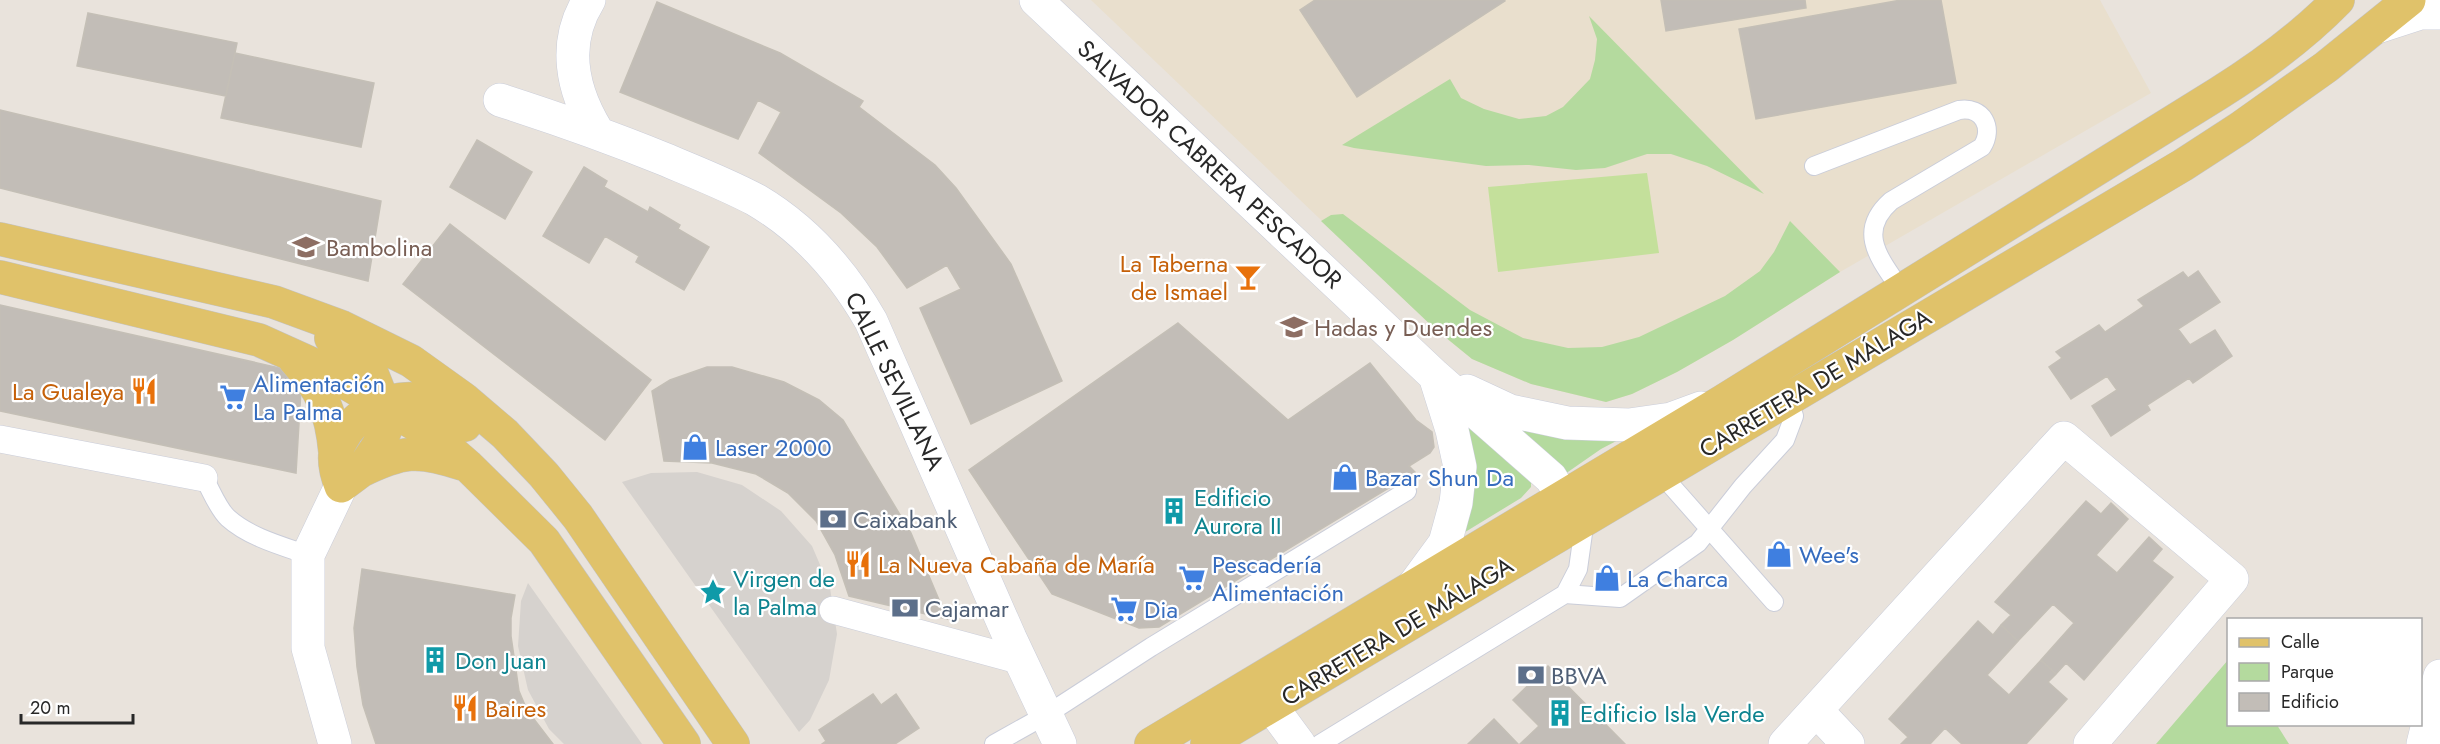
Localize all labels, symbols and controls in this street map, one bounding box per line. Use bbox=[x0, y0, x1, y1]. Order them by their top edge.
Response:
street label: SALVADOR CABRERA PESCADOR bbox=[1070, 31, 1351, 297]
place label: Bambolina bbox=[326, 230, 432, 265]
school or university icon: Bambolina bbox=[291, 232, 321, 262]
place label: La Taberna de Ismael bbox=[1120, 246, 1228, 309]
bar icon: La Taberna de Ismael bbox=[1233, 262, 1263, 292]
street label: CALLE SEVILLANA bbox=[837, 286, 953, 476]
street label: CARRETERA DE MÁLAGA bbox=[1692, 300, 1938, 466]
place label: Hadas y Duendes bbox=[1314, 310, 1492, 345]
school or university icon: Hadas y Duendes bbox=[1279, 312, 1309, 342]
place label: Alimentación La Palma bbox=[253, 366, 385, 429]
place label: La Gualeya bbox=[12, 374, 124, 409]
restaurant icon: La Gualeya bbox=[129, 376, 159, 406]
supermarket icon: Alimentación La Palma bbox=[218, 382, 248, 412]
place label: Laser 2000 bbox=[715, 430, 832, 465]
shop icon: Laser 2000 bbox=[680, 432, 710, 462]
place label: Bazar Shun Da bbox=[1365, 460, 1514, 495]
shop icon: Bazar Shun Da bbox=[1330, 462, 1360, 492]
place label: Edificio Aurora II bbox=[1194, 480, 1282, 543]
building icon: Edificio Aurora II bbox=[1159, 496, 1189, 526]
place label: Caixabank bbox=[853, 502, 958, 537]
bank icon: Caixabank bbox=[818, 504, 848, 534]
place label: Wee's bbox=[1799, 537, 1859, 572]
shop icon: Wee's bbox=[1764, 539, 1794, 569]
place label: La Nueva Cabaña de María bbox=[878, 547, 1155, 582]
place label: Pescadería Alimentación bbox=[1212, 547, 1344, 610]
street label: CARRETERA DE MÁLAGA bbox=[1274, 548, 1520, 714]
restaurant icon: La Nueva Cabaña de María bbox=[843, 549, 873, 579]
place label: Virgen de la Palma bbox=[733, 561, 835, 624]
place label: La Charca bbox=[1627, 561, 1728, 596]
supermarket icon: Pescadería Alimentación bbox=[1177, 563, 1207, 593]
shop icon: La Charca bbox=[1592, 563, 1622, 593]
place icon: Virgen de la Palma bbox=[698, 577, 728, 607]
place label: Cajamar bbox=[925, 591, 1010, 626]
place label: Dia bbox=[1144, 592, 1178, 627]
bank icon: Cajamar bbox=[890, 593, 920, 623]
supermarket icon: Dia bbox=[1109, 594, 1139, 624]
legend bbox=[2227, 618, 2422, 726]
text: Calle bbox=[2281, 629, 2320, 655]
place label: Don Juan bbox=[455, 643, 547, 678]
building icon: Don Juan bbox=[420, 645, 450, 675]
place label: BBVA bbox=[1551, 658, 1607, 693]
text: Parque bbox=[2281, 659, 2334, 685]
bank icon: BBVA bbox=[1516, 660, 1546, 690]
scale bar bbox=[21, 687, 134, 725]
text: Edificio bbox=[2281, 689, 2339, 715]
place label: Baires bbox=[485, 691, 546, 726]
restaurant icon: Baires bbox=[450, 693, 480, 723]
text: 20 m bbox=[30, 695, 70, 721]
place label: Edificio Isla Verde bbox=[1580, 696, 1765, 731]
building icon: Edificio Isla Verde bbox=[1545, 698, 1575, 728]

